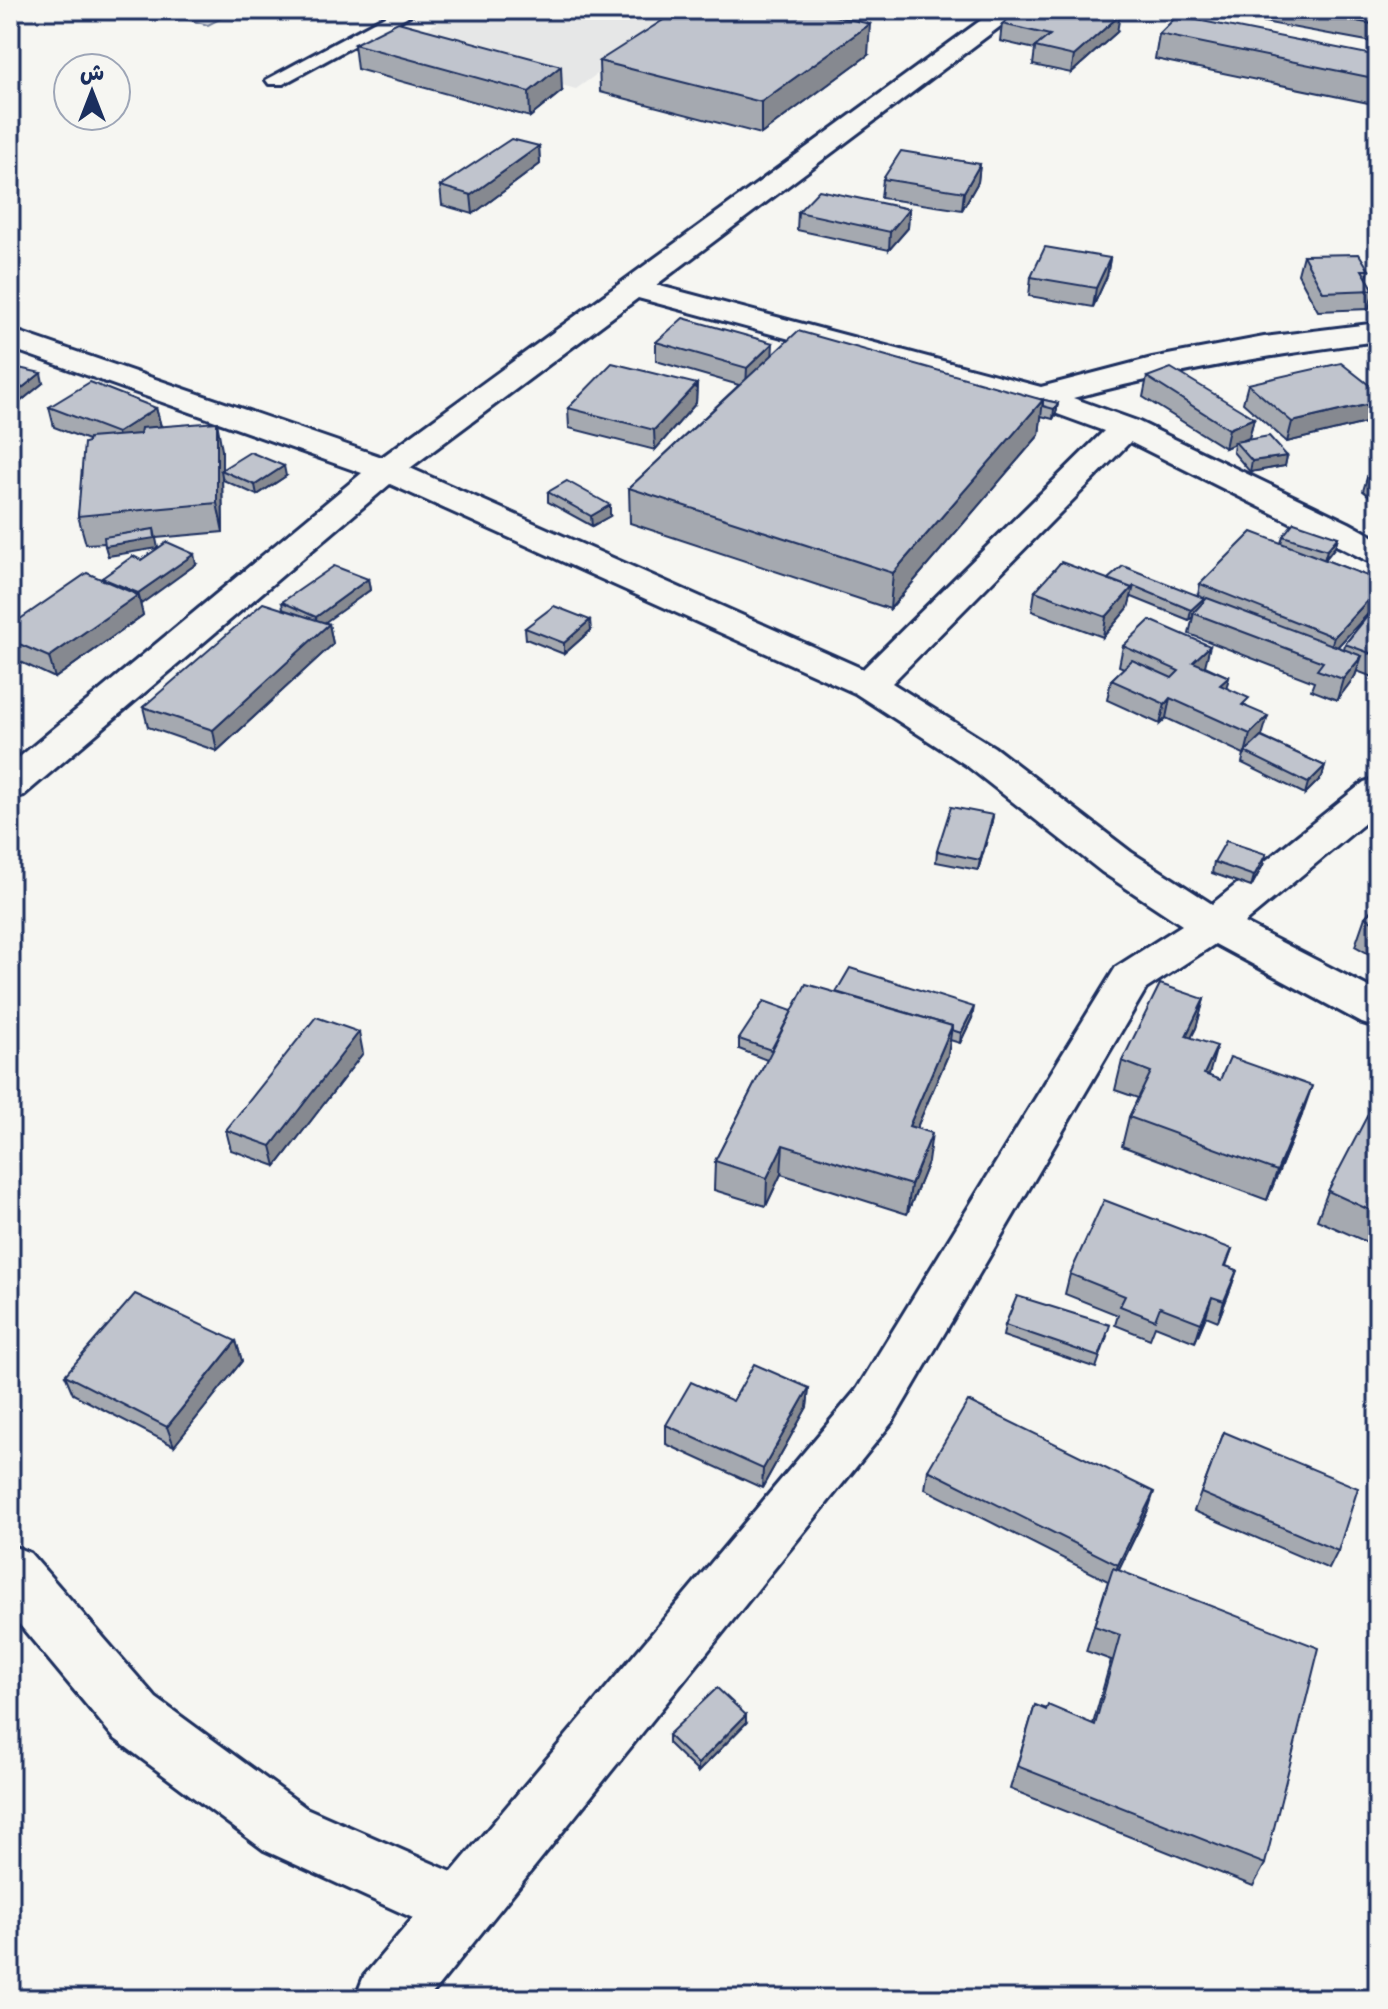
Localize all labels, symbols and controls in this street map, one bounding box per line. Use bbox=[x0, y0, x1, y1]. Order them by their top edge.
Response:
north arrow bbox=[52, 52, 132, 132]
text: ش bbox=[80, 63, 104, 89]

